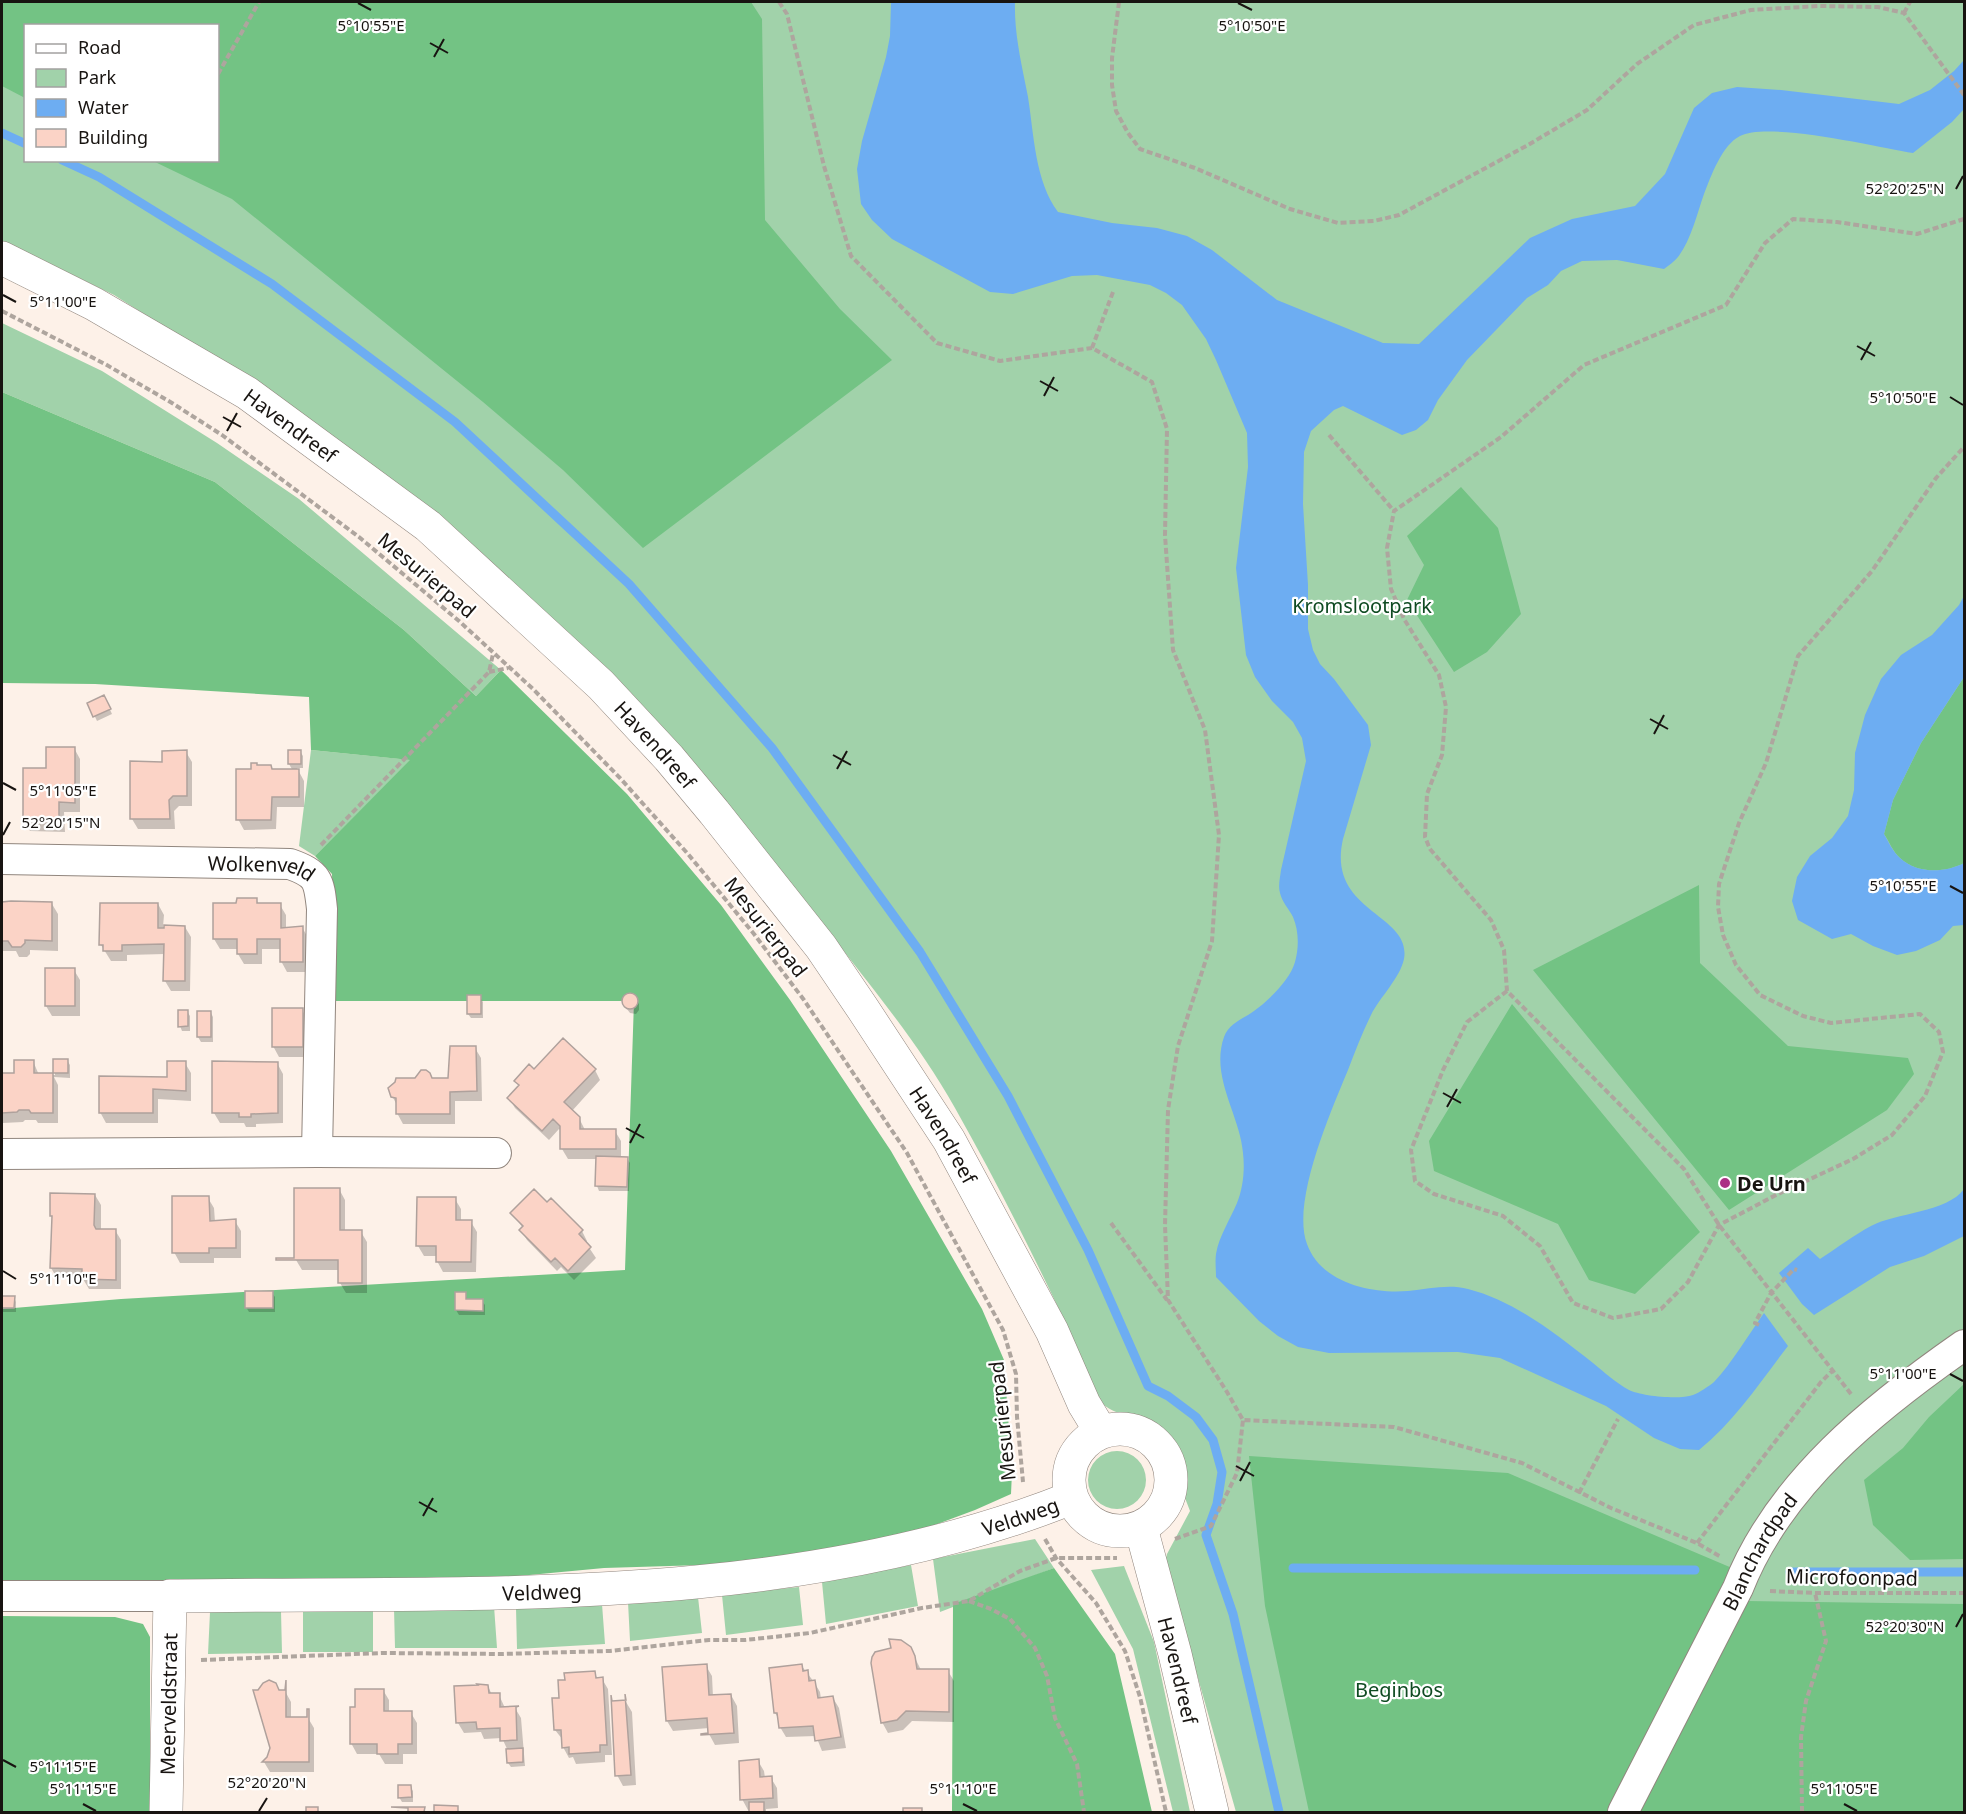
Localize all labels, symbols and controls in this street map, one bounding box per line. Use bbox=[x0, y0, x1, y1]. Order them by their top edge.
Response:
text: 5°10'55"E bbox=[337, 15, 405, 35]
text: 5°10'50"E bbox=[1218, 15, 1286, 35]
legend bbox=[24, 24, 219, 162]
text: Road bbox=[78, 35, 121, 59]
text: Park bbox=[78, 65, 116, 89]
text: Water bbox=[78, 95, 129, 119]
text: Building bbox=[78, 125, 148, 149]
text: 52°20'25"N bbox=[1866, 178, 1944, 198]
text: 5°11'00"E bbox=[29, 291, 97, 311]
street label: Havendreef bbox=[239, 382, 344, 469]
text: 5°10'50"E bbox=[1869, 387, 1937, 407]
street label: Mesurierpad bbox=[372, 526, 482, 624]
park label: Kromslootpark bbox=[1292, 592, 1432, 619]
street label: Havendreef bbox=[609, 695, 703, 795]
text: 5°11'05"E bbox=[29, 780, 97, 800]
text: 52°20'15"N bbox=[22, 812, 100, 832]
street label: Wolkenveld bbox=[207, 849, 321, 887]
street label: Mesurierpad bbox=[718, 871, 814, 983]
text: 5°10'55"E bbox=[1869, 875, 1937, 895]
street label: Havendreef bbox=[904, 1081, 984, 1189]
place label: De Urn bbox=[1737, 1170, 1806, 1197]
marker: De Urn bbox=[1718, 1176, 1732, 1190]
text: 5°11'10"E bbox=[29, 1268, 97, 1288]
street label: Mesurierpad bbox=[982, 1360, 1022, 1482]
text: 5°11'00"E bbox=[1869, 1363, 1937, 1383]
street label: Blanchardpad bbox=[1715, 1487, 1803, 1615]
street label: Veldweg bbox=[978, 1491, 1063, 1542]
street label: Microfoonpad bbox=[1786, 1562, 1918, 1592]
street label: Veldweg bbox=[502, 1577, 582, 1606]
street label: Havendreef bbox=[1152, 1614, 1205, 1728]
text: 52°20'30"N bbox=[1866, 1616, 1944, 1636]
street label: Meerveldstraat bbox=[153, 1633, 183, 1775]
park label: Beginbos bbox=[1355, 1676, 1443, 1703]
text: 5°11'15"E bbox=[29, 1756, 97, 1776]
text: 52°20'20"N bbox=[228, 1772, 306, 1792]
text: 5°11'15"E bbox=[49, 1778, 117, 1798]
text: 5°11'10"E bbox=[929, 1778, 997, 1798]
text: 5°11'05"E bbox=[1810, 1778, 1878, 1798]

